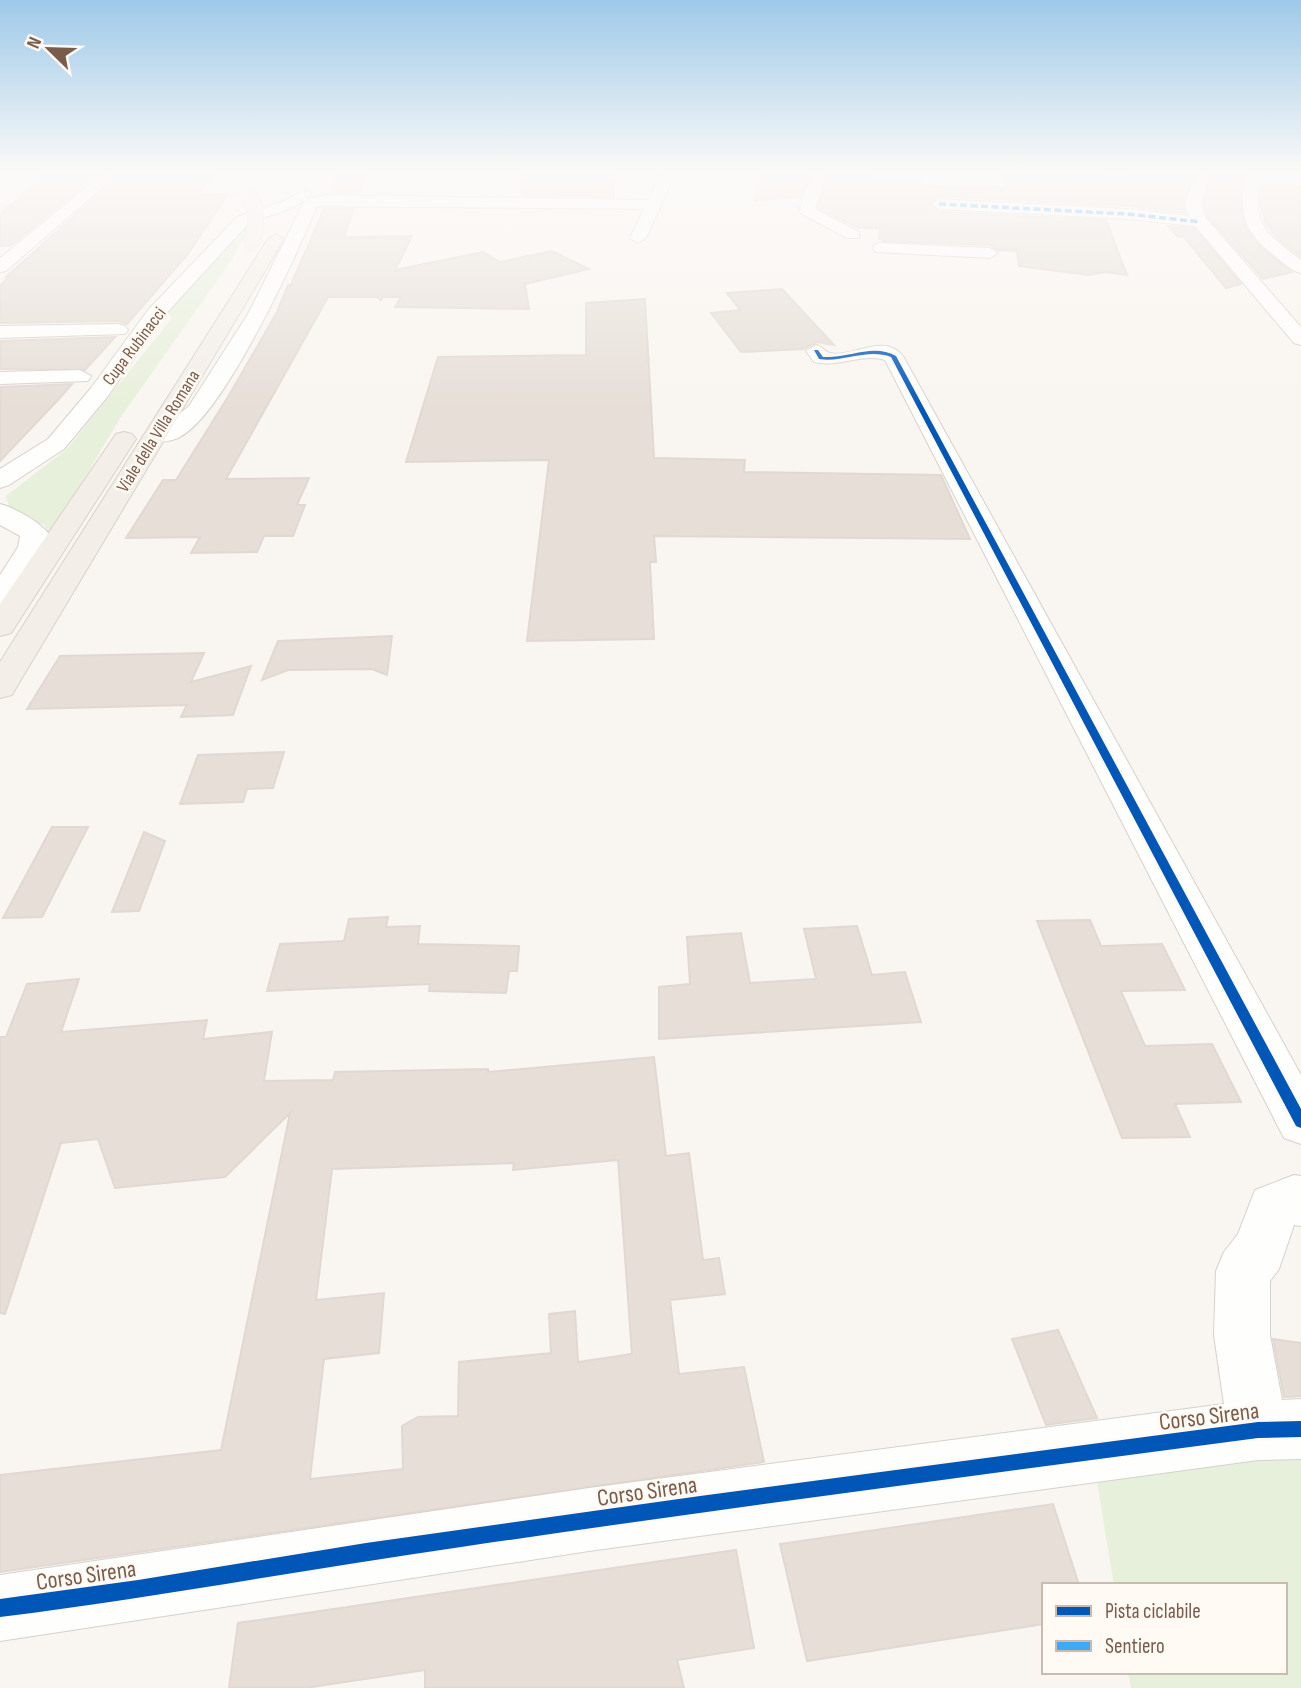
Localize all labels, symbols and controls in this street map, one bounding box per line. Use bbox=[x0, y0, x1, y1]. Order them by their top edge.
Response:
north arrow bbox=[14, 14, 84, 84]
text: N bbox=[22, 34, 47, 52]
street label: Cupa Rubinacci bbox=[98, 303, 171, 390]
street label: Viale della Villa Romana bbox=[113, 366, 204, 496]
street label: Corso Sirena bbox=[1157, 1396, 1261, 1437]
street label: Corso Sirena bbox=[595, 1470, 699, 1513]
street label: Corso Sirena bbox=[34, 1554, 138, 1597]
legend bbox=[1042, 1583, 1287, 1674]
text: Pista ciclabile bbox=[1105, 1599, 1201, 1624]
text: Sentiero bbox=[1105, 1634, 1165, 1659]

